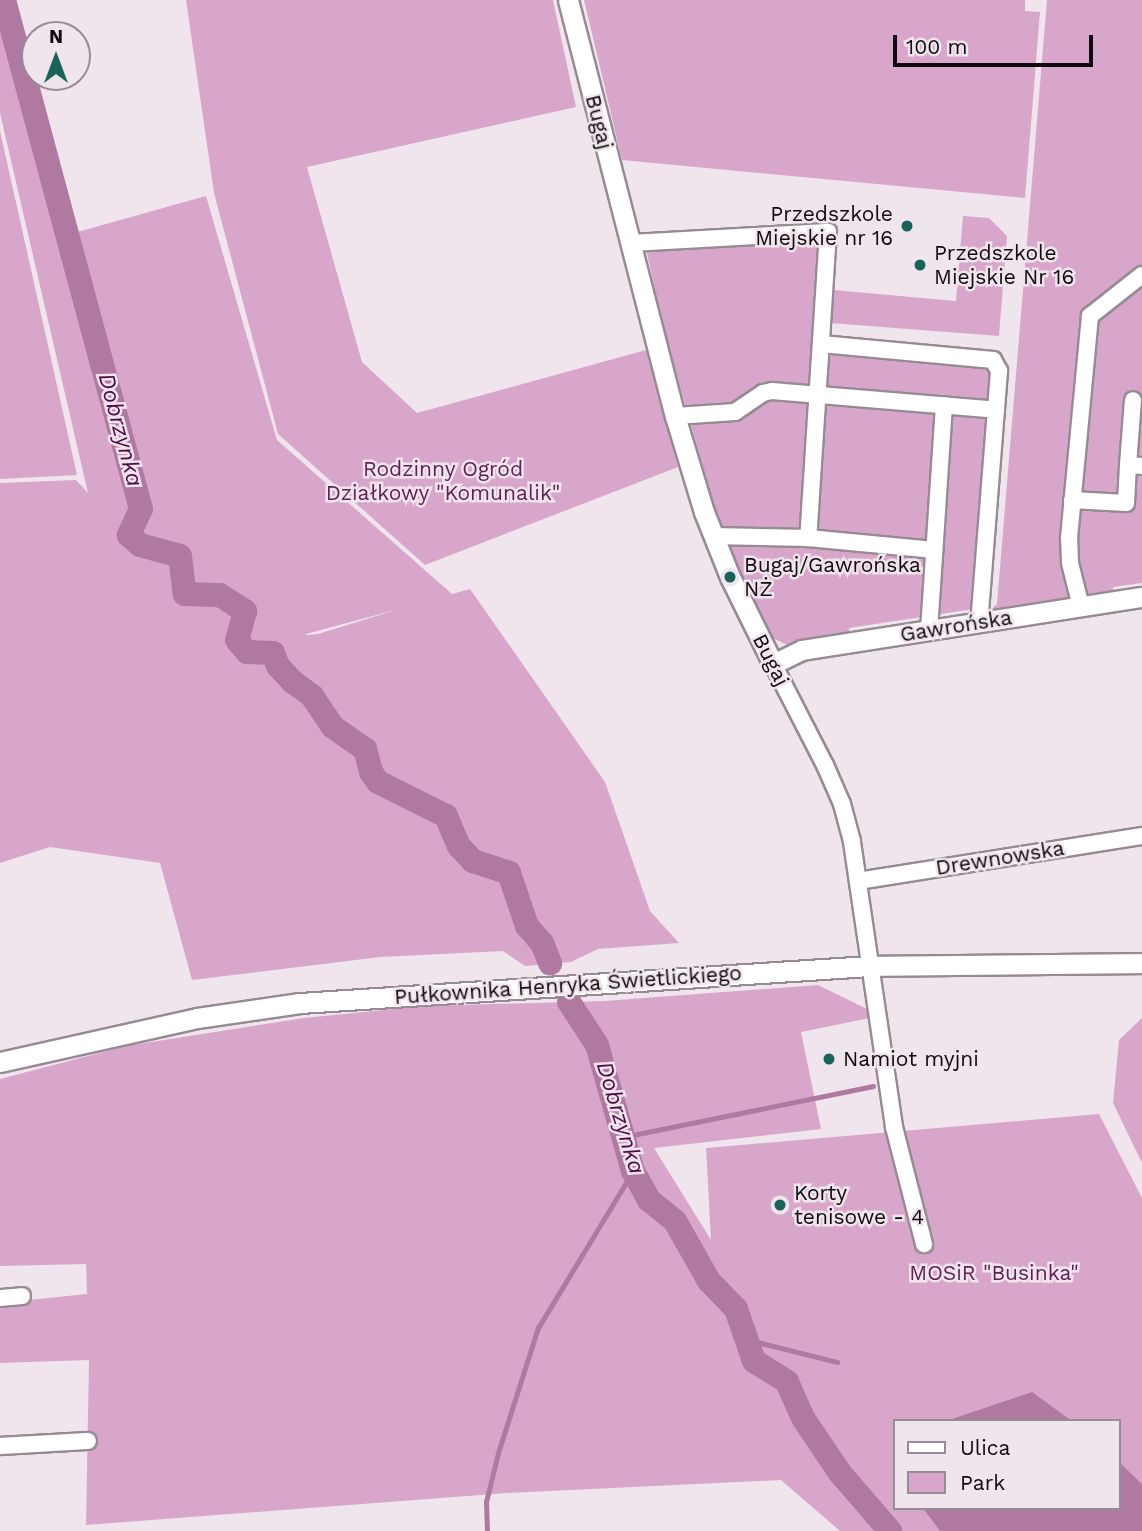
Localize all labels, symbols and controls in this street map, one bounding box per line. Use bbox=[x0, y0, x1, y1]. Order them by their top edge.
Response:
north arrow bbox=[21, 21, 91, 91]
scale bar bbox=[897, 21, 1096, 65]
text: N bbox=[49, 25, 63, 48]
text: 100 m bbox=[906, 34, 968, 59]
street label: Bugaj bbox=[580, 92, 618, 152]
place label: Przedszkole Miejskie nr 16 bbox=[754, 201, 893, 251]
marker: Przedszkole Miejskie nr 16 bbox=[899, 218, 915, 234]
place label: Przedszkole Miejskie Nr 16 bbox=[934, 240, 1075, 290]
marker: Przedszkole Miejskie Nr 16 bbox=[912, 257, 928, 273]
water label: Dobrzynka bbox=[92, 370, 148, 490]
park label: Rodzinny Ogród Działkowy "Komunalik" bbox=[325, 456, 561, 506]
place label: Bugaj/Gawrońska NŻ bbox=[744, 552, 921, 602]
marker: Bugaj/Gawrońska NŻ bbox=[722, 569, 738, 585]
street label: Gawrońska bbox=[898, 605, 1014, 647]
street label: Bugaj bbox=[747, 630, 795, 690]
street label: Drewnowska bbox=[934, 835, 1066, 881]
street label: Pułkownika Henryka Świetlickiego bbox=[393, 960, 743, 1010]
place label: Namiot myjni bbox=[843, 1046, 979, 1072]
marker: Namiot myjni bbox=[821, 1051, 837, 1067]
water label: Dobrzynka bbox=[590, 1058, 650, 1178]
place label: Korty tenisowe - 4 bbox=[794, 1180, 924, 1230]
marker: Korty tenisowe - 4 bbox=[772, 1197, 788, 1213]
park label: MOSiR "Businka" bbox=[909, 1260, 1079, 1286]
legend bbox=[894, 1419, 1121, 1510]
text: Ulica bbox=[960, 1435, 1010, 1460]
text: Park bbox=[960, 1470, 1005, 1495]

